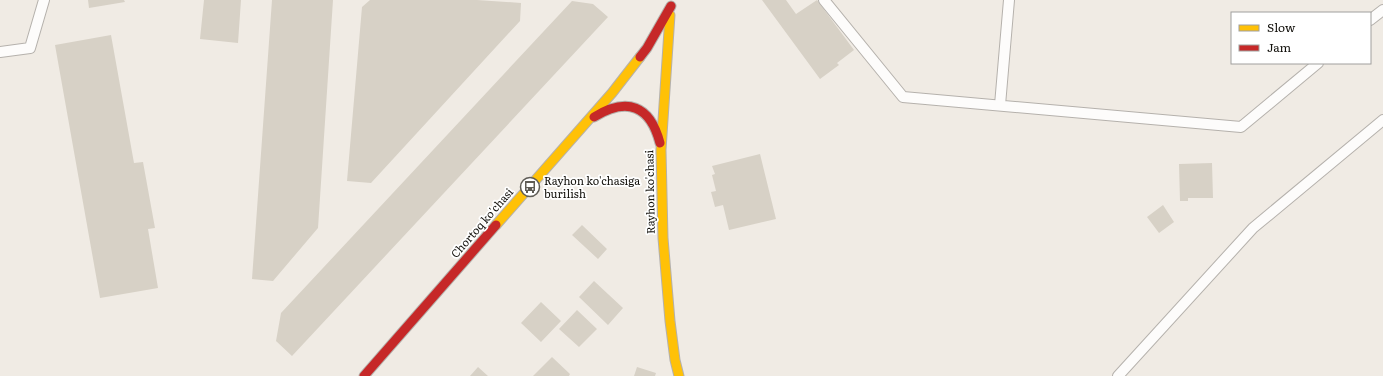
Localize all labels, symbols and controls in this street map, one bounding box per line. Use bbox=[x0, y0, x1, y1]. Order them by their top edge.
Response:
legend bbox=[1231, 12, 1371, 64]
text: Slow bbox=[1267, 18, 1296, 36]
text: Jam bbox=[1267, 38, 1292, 56]
street label: Rayhon ko'chasi bbox=[640, 149, 658, 234]
place label: Rayhon ko'chasiga burilish bbox=[544, 172, 640, 201]
bus stop icon: Rayhon ko'chasiga burilish bbox=[519, 176, 541, 198]
street label: Chortoq ko'chasi bbox=[446, 184, 516, 261]

